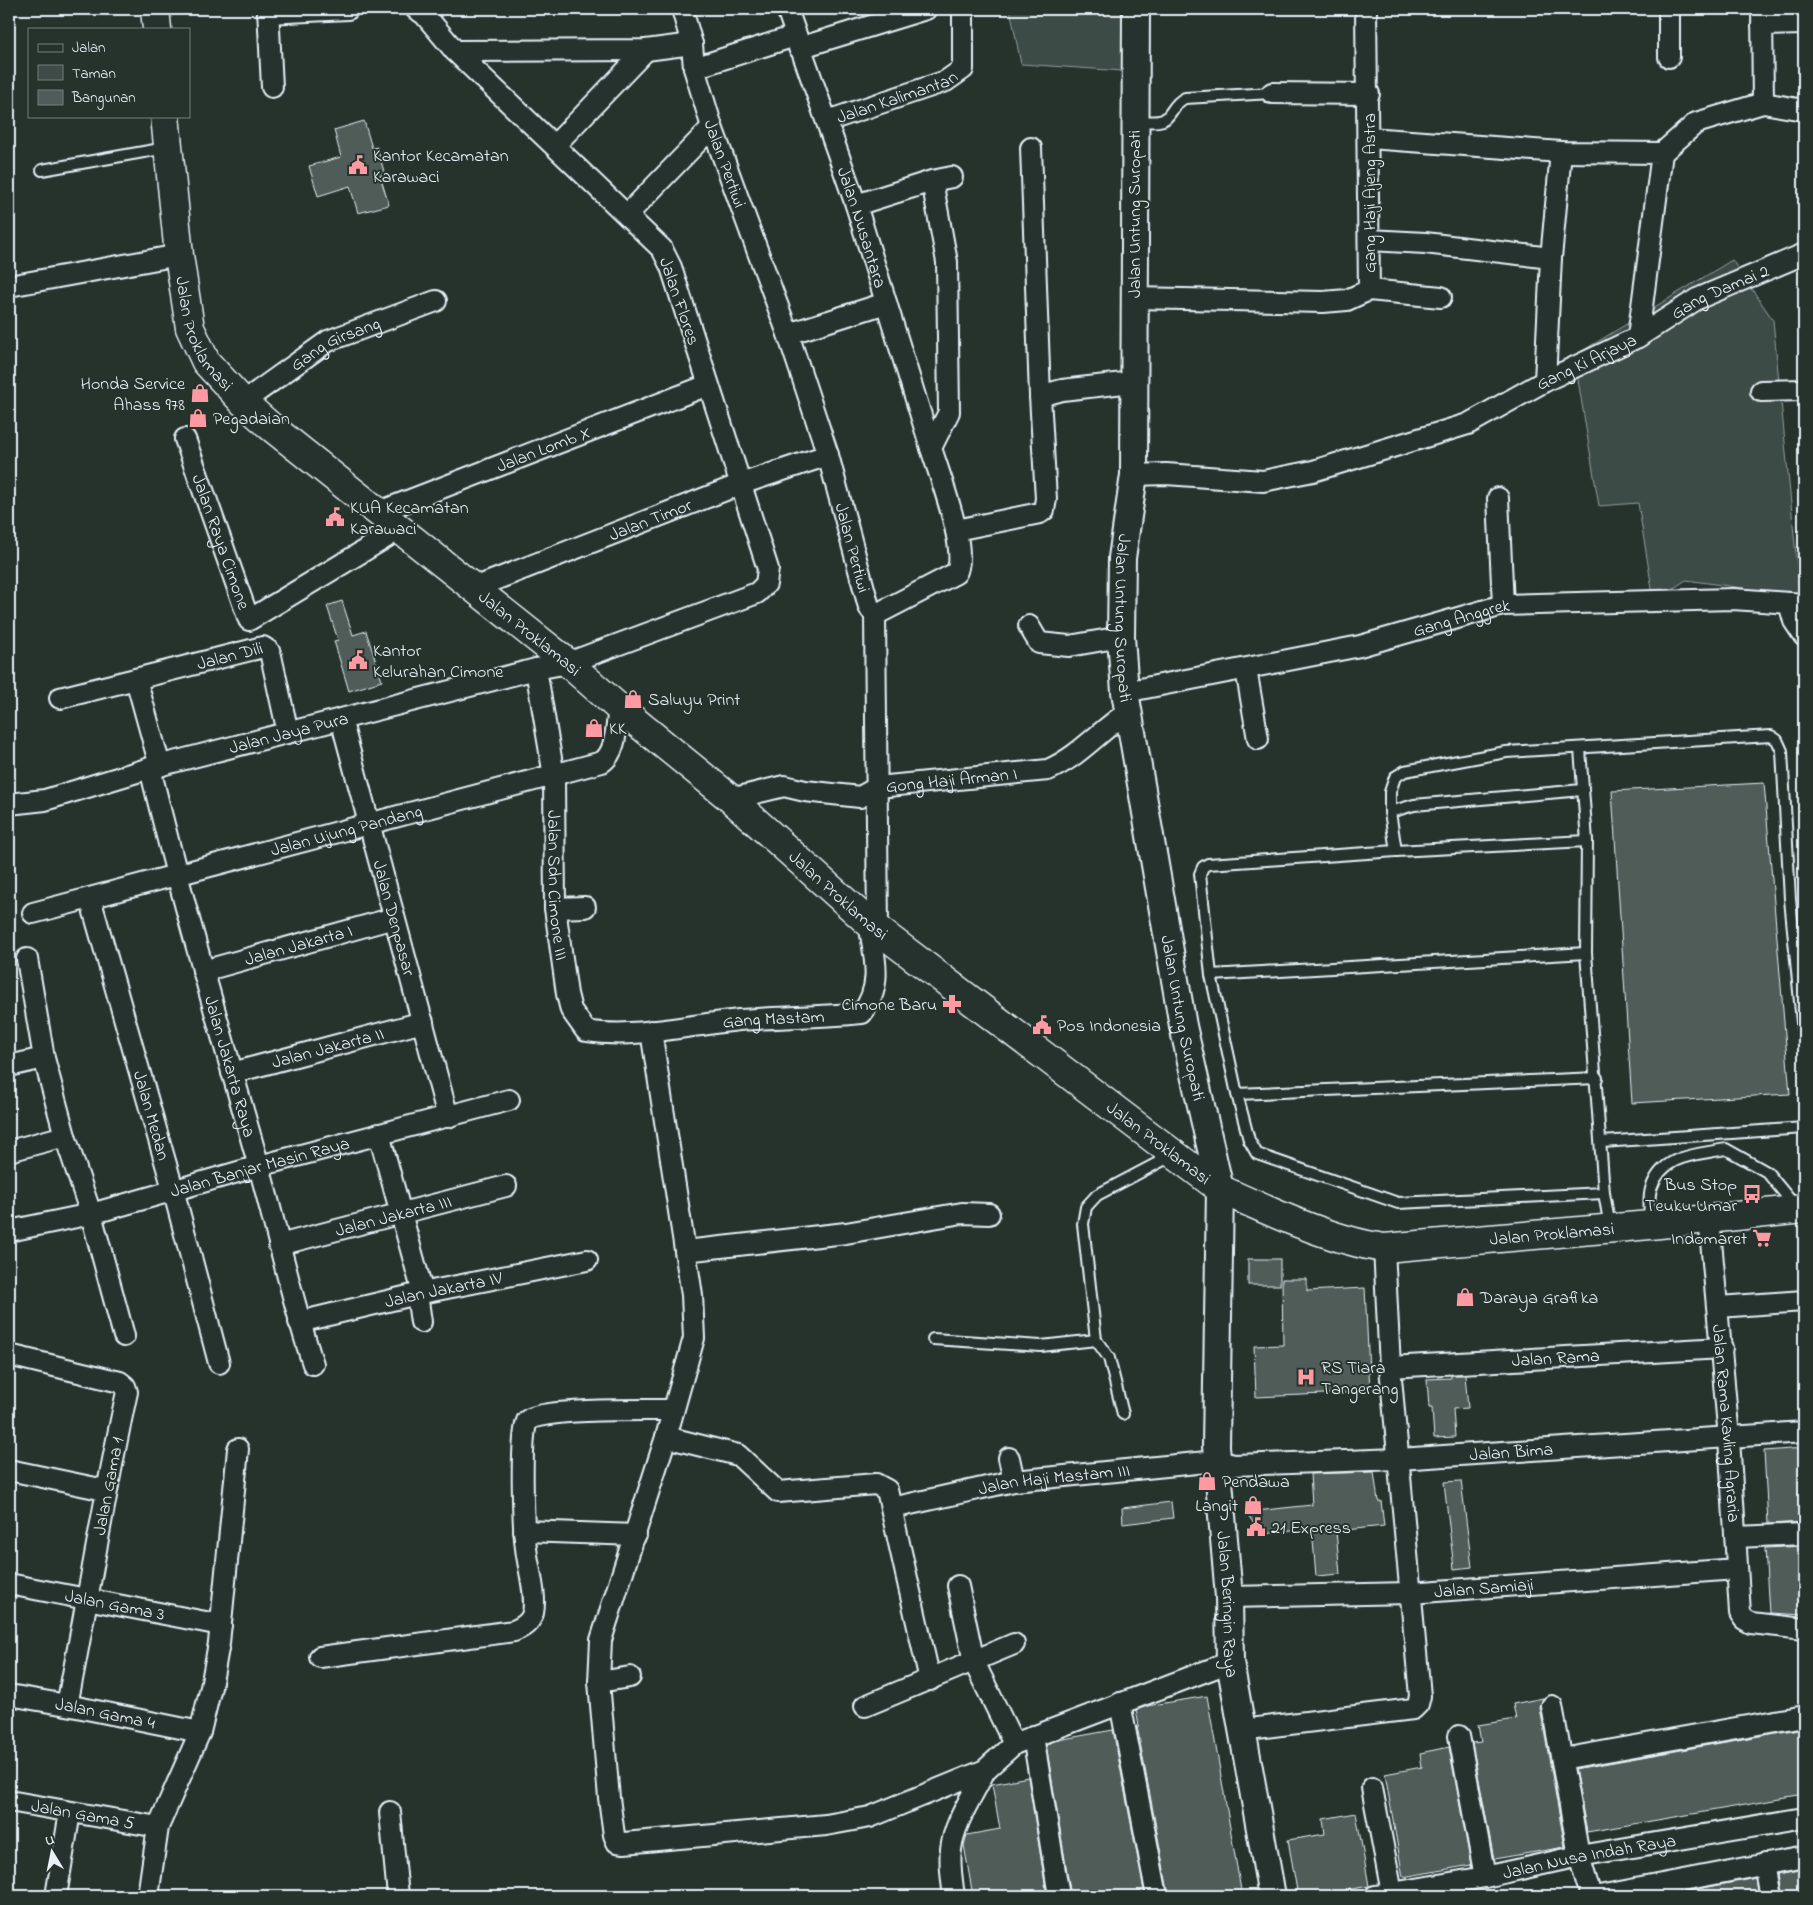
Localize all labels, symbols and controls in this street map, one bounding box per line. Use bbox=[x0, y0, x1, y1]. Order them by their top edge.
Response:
legend bbox=[28, 28, 190, 118]
text: Jalan bbox=[72, 37, 105, 59]
text: Taman bbox=[72, 63, 116, 85]
street label: Jalan Kalimantan bbox=[834, 65, 964, 132]
text: Bangunan bbox=[71, 87, 136, 110]
street label: Gang Haji Ajeng Astra bbox=[1358, 113, 1385, 273]
street label: Jalan Pertiwi bbox=[696, 117, 752, 212]
street label: Jalan Untung Suropati bbox=[1123, 130, 1150, 298]
place label: Kantor Kecamatan Karawaci bbox=[373, 144, 509, 191]
public building icon: Kantor Kecamatan Karawaci bbox=[347, 154, 369, 176]
street label: Jalan Nusantara bbox=[829, 164, 892, 292]
street label: Jalan Flores bbox=[651, 254, 705, 349]
street label: Gang Damai 2 bbox=[1667, 259, 1774, 327]
street label: Jalan Proklamasi bbox=[167, 275, 238, 398]
street label: Gang Girsang bbox=[286, 312, 385, 379]
street label: Gang Ki Arjaya bbox=[1532, 328, 1642, 398]
place label: Honda Service Ahass 978 bbox=[81, 372, 186, 419]
shop icon: Honda Service Ahass 978 bbox=[189, 382, 211, 404]
shop icon: Pegadaian bbox=[187, 407, 209, 429]
place label: Pegadaian bbox=[213, 407, 290, 434]
street label: Jalan Lomb X bbox=[493, 421, 595, 480]
street label: Jalan Raya Cimone bbox=[184, 471, 256, 615]
street label: Jalan Timor bbox=[605, 493, 697, 549]
place label: KUA Kecamatan Karawaci bbox=[350, 496, 469, 543]
street label: Jalan Pertiwi bbox=[826, 500, 876, 596]
public building icon: KUA Kecamatan Karawaci bbox=[324, 506, 346, 528]
street label: Jalan Untung Suropati bbox=[1105, 532, 1138, 705]
street label: Jalan Proklamasi bbox=[472, 585, 586, 684]
street label: Gang Anggrek bbox=[1410, 594, 1510, 645]
street label: Jalan Dili bbox=[194, 636, 266, 678]
place label: Kantor Kelurahan Cimone bbox=[373, 639, 504, 686]
public building icon: Kantor Kelurahan Cimone bbox=[347, 649, 369, 671]
shop icon: Saluyu Print bbox=[622, 688, 644, 710]
place label: Saluyu Print bbox=[648, 688, 740, 714]
street label: Jalan Jaya Pura bbox=[227, 707, 352, 762]
shop icon: KK bbox=[583, 717, 605, 739]
place label: KK bbox=[609, 717, 627, 743]
street label: Gong Haji Arman I bbox=[885, 762, 1019, 801]
street label: Jalan Ujung Pandang bbox=[268, 799, 426, 864]
street label: Jalan Sdn Cimone III bbox=[539, 810, 573, 962]
street label: Jalan Proklamasi bbox=[782, 845, 893, 948]
street label: Jalan Denpasar bbox=[365, 858, 421, 980]
street label: Jalan Jakarta I bbox=[242, 919, 356, 974]
street label: Jalan Untung Suropati bbox=[1152, 933, 1211, 1104]
street label: Jalan Jakarta Raya bbox=[196, 993, 261, 1141]
place label: Cimone Baru bbox=[841, 993, 937, 1019]
pharmacy icon: Cimone Baru bbox=[941, 993, 963, 1015]
street label: Gang Mastam bbox=[721, 1005, 825, 1037]
public building icon: Pos Indonesia bbox=[1031, 1014, 1053, 1036]
place label: Pos Indonesia bbox=[1057, 1014, 1161, 1040]
street label: Jalan Jakarta II bbox=[269, 1022, 387, 1077]
street label: Jalan Medan bbox=[125, 1068, 175, 1164]
street label: Jalan Proklamasi bbox=[1100, 1096, 1215, 1192]
street label: Jalan Banjar Masin Raya bbox=[168, 1132, 353, 1206]
place label: Bus Stop Teuku Umar bbox=[1645, 1173, 1737, 1220]
bus stop icon: Bus Stop Teuku Umar bbox=[1741, 1183, 1763, 1205]
street label: Jalan Jakarta III bbox=[333, 1190, 455, 1245]
street label: Jalan Proklamasi bbox=[1488, 1217, 1615, 1254]
place label: Indomaret bbox=[1671, 1227, 1747, 1253]
supermarket icon: Indomaret bbox=[1751, 1227, 1773, 1249]
street label: Jalan Jakarta IV bbox=[382, 1266, 505, 1316]
shop icon: Daraya Grafika bbox=[1454, 1286, 1476, 1308]
place label: Daraya Grafika bbox=[1479, 1286, 1598, 1312]
street label: Jalan Rama Kavling Agraria bbox=[1704, 1323, 1745, 1523]
street label: Jalan Rama bbox=[1511, 1344, 1601, 1375]
place label: RS Tiara Tangerang bbox=[1321, 1356, 1398, 1404]
hospital icon: RS Tiara Tangerang bbox=[1295, 1366, 1317, 1388]
street label: Jalan Gama 1 bbox=[88, 1435, 132, 1538]
street label: Jalan Bima bbox=[1469, 1438, 1554, 1469]
street label: Jalan Haji Mastam III bbox=[976, 1459, 1131, 1504]
shop icon: Pendawa bbox=[1196, 1470, 1218, 1492]
place label: Pendawa bbox=[1222, 1470, 1290, 1496]
place label: Langit bbox=[1195, 1494, 1238, 1521]
shop icon: Langit bbox=[1242, 1494, 1264, 1516]
public building icon: 21 Express bbox=[1245, 1516, 1267, 1538]
place label: 21 Express bbox=[1271, 1516, 1351, 1542]
street label: Jalan Beringin Raya bbox=[1208, 1530, 1244, 1680]
street label: Jalan Samiaji bbox=[1433, 1573, 1535, 1606]
street label: Jalan Gama 3 bbox=[62, 1584, 167, 1629]
street label: Jalan Gama 4 bbox=[53, 1692, 158, 1738]
street label: Jalan Gama 5 bbox=[29, 1794, 136, 1838]
north arrow bbox=[28, 1828, 78, 1878]
street label: Jalan Nusa Indah Raya bbox=[1501, 1829, 1678, 1888]
text: U bbox=[44, 1830, 56, 1852]

